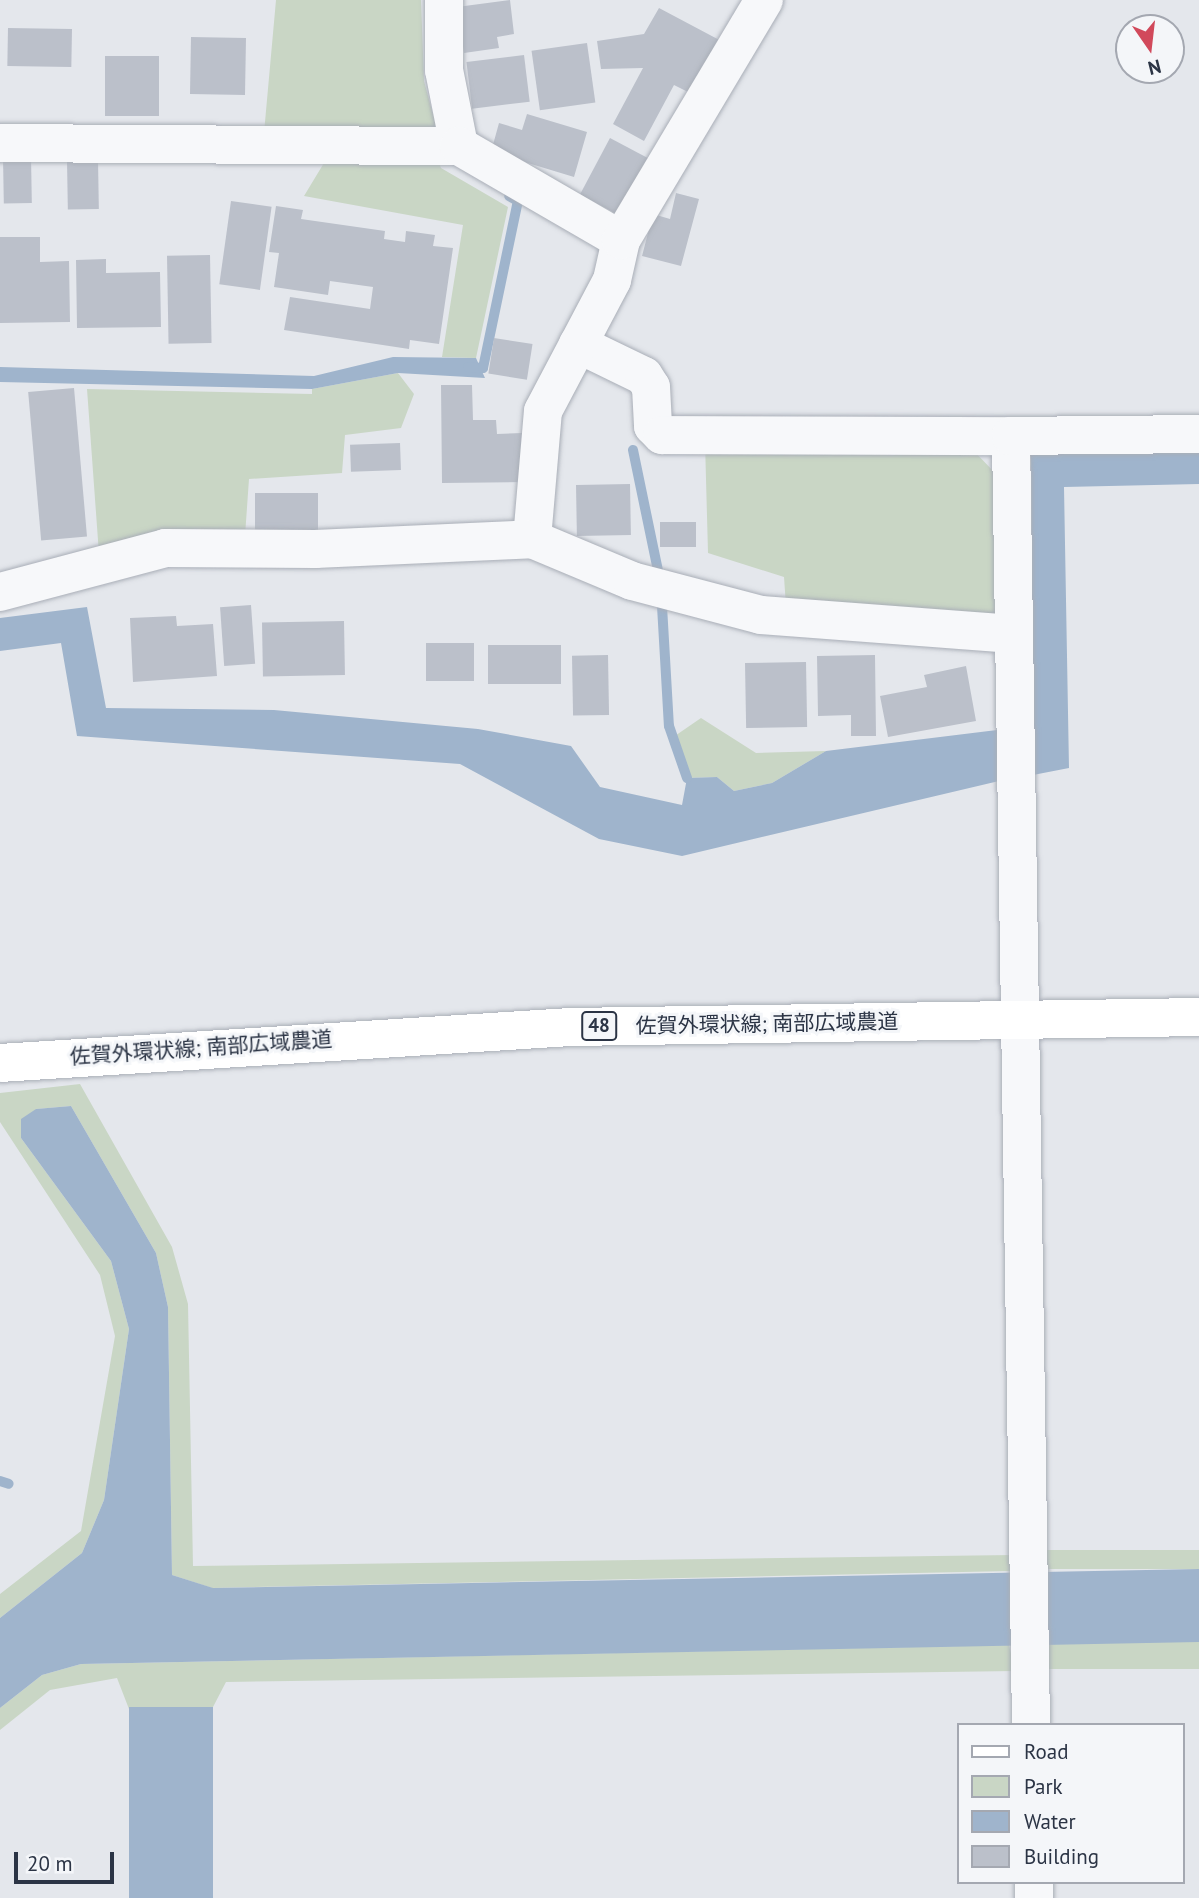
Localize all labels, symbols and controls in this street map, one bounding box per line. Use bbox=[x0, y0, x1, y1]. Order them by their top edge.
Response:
north arrow bbox=[1115, 14, 1185, 84]
text: N bbox=[1146, 54, 1164, 81]
street label: 佐賀外環状線; 南部広域農道 bbox=[635, 1009, 899, 1039]
road number: 48 bbox=[580, 1010, 618, 1042]
street label: 佐賀外環状線; 南部広域農道 bbox=[69, 1026, 333, 1070]
legend bbox=[958, 1723, 1185, 1884]
text: Road bbox=[1024, 1738, 1068, 1765]
text: Park bbox=[1024, 1773, 1063, 1800]
text: Water bbox=[1024, 1808, 1076, 1835]
scale bar bbox=[18, 1839, 117, 1883]
text: Building bbox=[1024, 1843, 1099, 1870]
text: 20 m bbox=[27, 1850, 73, 1877]

